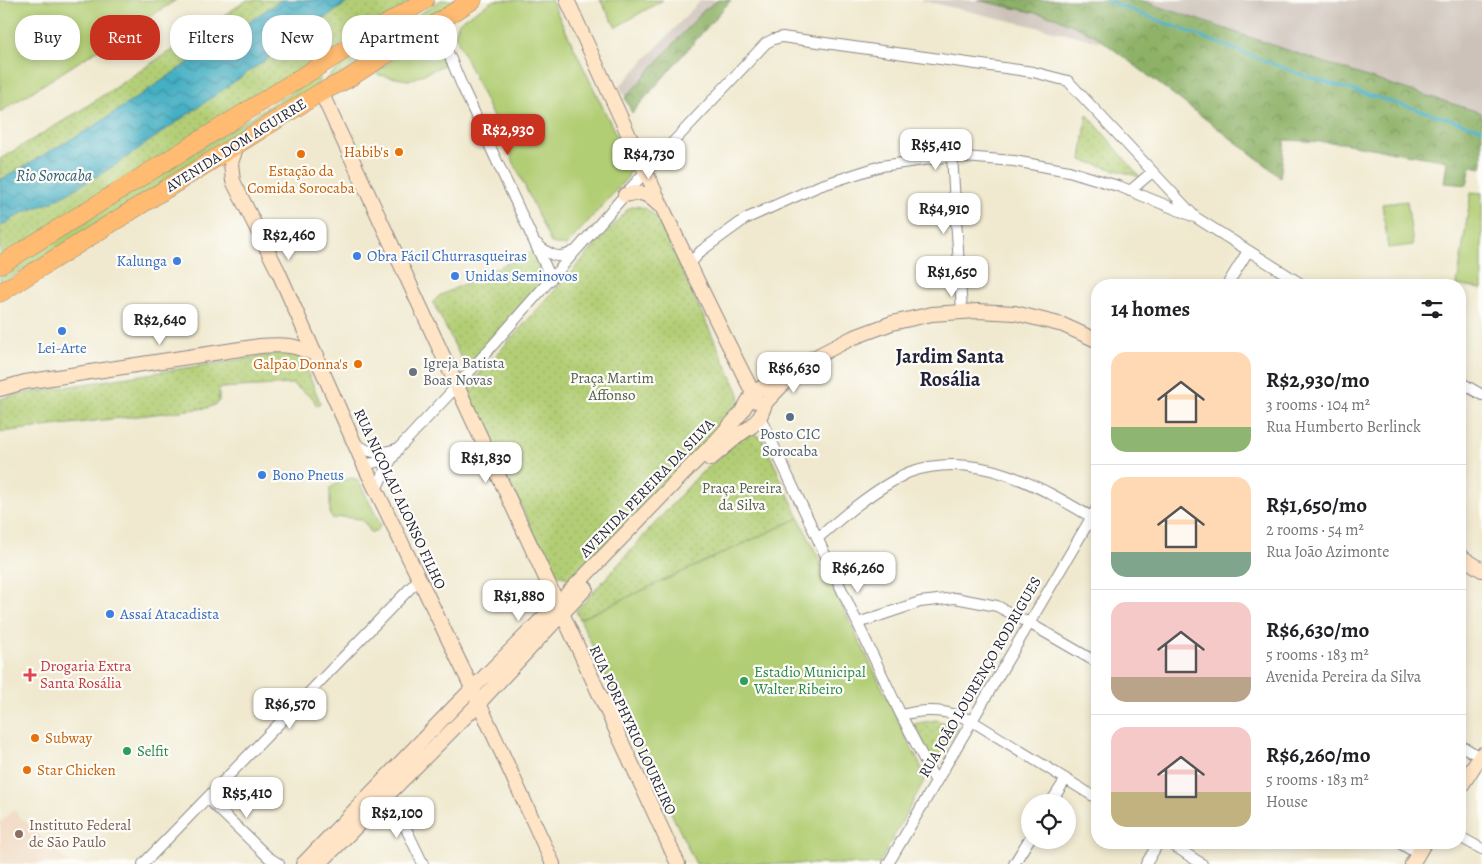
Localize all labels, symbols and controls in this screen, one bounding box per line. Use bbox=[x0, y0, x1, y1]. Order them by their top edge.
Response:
chip: Buy bbox=[15, 15, 80, 60]
chip: Rent bbox=[90, 15, 160, 60]
chip: Filters bbox=[170, 15, 252, 60]
chip: New bbox=[262, 15, 332, 60]
chip: Apartment bbox=[342, 15, 457, 60]
street label: AVENIDA DOM AGUIRRE bbox=[161, 93, 310, 197]
pin: R$2,930 bbox=[462, 114, 554, 156]
text: R$2,930 bbox=[482, 119, 534, 141]
pin: R$5,410 bbox=[890, 128, 982, 171]
text: R$5,410 bbox=[911, 134, 961, 156]
pin: R$4,730 bbox=[603, 138, 695, 180]
place label: Habib's bbox=[344, 142, 389, 162]
text: R$4,730 bbox=[623, 143, 675, 165]
marker: Habib's bbox=[393, 146, 405, 158]
marker: Estação da Comida Sorocaba bbox=[295, 148, 307, 160]
place label: Estação da Comida Sorocaba bbox=[247, 161, 355, 198]
water label: Rio Sorocaba bbox=[16, 165, 93, 187]
pin: R$4,910 bbox=[898, 192, 990, 235]
text: R$4,910 bbox=[919, 198, 969, 220]
pin: R$2,460 bbox=[243, 218, 335, 261]
text: R$2,460 bbox=[263, 224, 315, 246]
place label: Obra Fácil Churrasqueiras bbox=[367, 246, 527, 266]
marker: Obra Fácil Churrasqueiras bbox=[351, 250, 363, 262]
place label: Kalunga bbox=[116, 251, 167, 271]
marker: Kalunga bbox=[171, 255, 183, 267]
pin: R$1,650 bbox=[906, 256, 998, 298]
text: R$1,650 bbox=[927, 261, 977, 283]
place label: Unidas Seminovos bbox=[465, 266, 578, 286]
marker: Unidas Seminovos bbox=[449, 270, 461, 282]
text: 14 homes bbox=[1111, 295, 1190, 323]
icon: filters bbox=[1418, 295, 1446, 323]
pin: R$2,640 bbox=[114, 304, 206, 346]
text: R$2,640 bbox=[134, 309, 186, 331]
marker: Lei-Arte bbox=[56, 325, 68, 337]
place label: Lei-Arte bbox=[37, 338, 87, 358]
district label: Jardim Santa Rosália bbox=[896, 343, 1005, 393]
pin: R$6,630 bbox=[748, 352, 840, 394]
place label: Igreja Batista Boas Novas bbox=[423, 353, 505, 390]
place label: Galpão Donna's bbox=[253, 354, 348, 374]
text: R$6,630 bbox=[768, 357, 820, 379]
marker: Galpão Donna's bbox=[352, 358, 364, 370]
marker: Igreja Batista Boas Novas bbox=[407, 366, 419, 378]
text: R$2,930/mo bbox=[1266, 366, 1370, 394]
park label: Praça Martim Affonso bbox=[570, 368, 654, 405]
icon: home bbox=[1151, 372, 1211, 432]
text: 3 rooms · 104 m² bbox=[1266, 394, 1370, 416]
street label: RUA NICOLAU ALONSO FILHO bbox=[349, 405, 451, 593]
marker: Posto CIC Sorocaba bbox=[784, 411, 796, 423]
street label: AVENIDA PEREIRA DA SILVA bbox=[575, 414, 719, 562]
text: Rua Humberto Berlinck bbox=[1266, 416, 1421, 438]
place label: Posto CIC Sorocaba bbox=[760, 424, 820, 461]
pin: R$1,830 bbox=[440, 442, 532, 484]
text: R$1,830 bbox=[461, 447, 511, 469]
place label: Bono Pneus bbox=[272, 465, 344, 485]
marker: Bono Pneus bbox=[256, 469, 268, 481]
park label: Praça Pereira da Silva bbox=[702, 478, 782, 515]
text: R$1,650/mo bbox=[1266, 491, 1367, 519]
icon: home bbox=[1151, 497, 1211, 557]
text: 2 rooms · 54 m² bbox=[1266, 519, 1364, 541]
text: Rua João Azimonte bbox=[1266, 541, 1389, 563]
pin: R$6,260 bbox=[812, 552, 904, 594]
text: R$6,260 bbox=[832, 557, 884, 579]
street label: RUA JOÃO LOURENÇO RODRIGUES bbox=[914, 573, 1046, 781]
pin: R$1,880 bbox=[473, 580, 565, 622]
text: R$1,880 bbox=[493, 585, 545, 607]
place label: Assaí Atacadista bbox=[119, 604, 219, 624]
marker: Assaí Atacadista bbox=[104, 608, 116, 620]
text: R$6,630/mo bbox=[1266, 616, 1369, 644]
icon: home bbox=[1151, 622, 1211, 682]
street label: RUA PORPHYRIO LOUREIRO bbox=[585, 642, 681, 818]
text: 5 rooms · 183 m² bbox=[1266, 644, 1369, 666]
place label: Drogaria Extra Santa Rosália bbox=[40, 656, 131, 693]
place label: Estadio Municipal Walter Ribeiro bbox=[753, 662, 866, 699]
text: Avenida Pereira da Silva bbox=[1266, 666, 1421, 688]
marker: Drogaria Extra Santa Rosália bbox=[24, 669, 36, 681]
marker: Estadio Municipal Walter Ribeiro bbox=[738, 675, 750, 687]
pin: R$6,570 bbox=[244, 688, 336, 730]
text: R$6,570 bbox=[264, 693, 316, 715]
place label: Subway bbox=[45, 728, 92, 748]
marker: Subway bbox=[29, 732, 41, 744]
place label: Selfit bbox=[137, 741, 169, 761]
text: R$6,260/mo bbox=[1266, 741, 1371, 769]
marker: Selfit bbox=[121, 745, 133, 757]
icon: home bbox=[1151, 747, 1211, 807]
place label: Star Chicken bbox=[37, 760, 116, 780]
marker: Star Chicken bbox=[21, 764, 33, 776]
text: 5 rooms · 183 m² bbox=[1266, 769, 1369, 791]
pin: R$5,410 bbox=[201, 776, 293, 819]
text: R$5,410 bbox=[222, 782, 272, 804]
text: House bbox=[1266, 791, 1308, 813]
map controls bbox=[1021, 794, 1076, 849]
button: locate bbox=[1021, 794, 1076, 849]
pin: R$2,100 bbox=[351, 796, 443, 839]
text: R$2,100 bbox=[371, 802, 423, 824]
place label: Instituto Federal de São Paulo bbox=[29, 815, 131, 852]
marker: Instituto Federal de São Paulo bbox=[13, 828, 25, 840]

